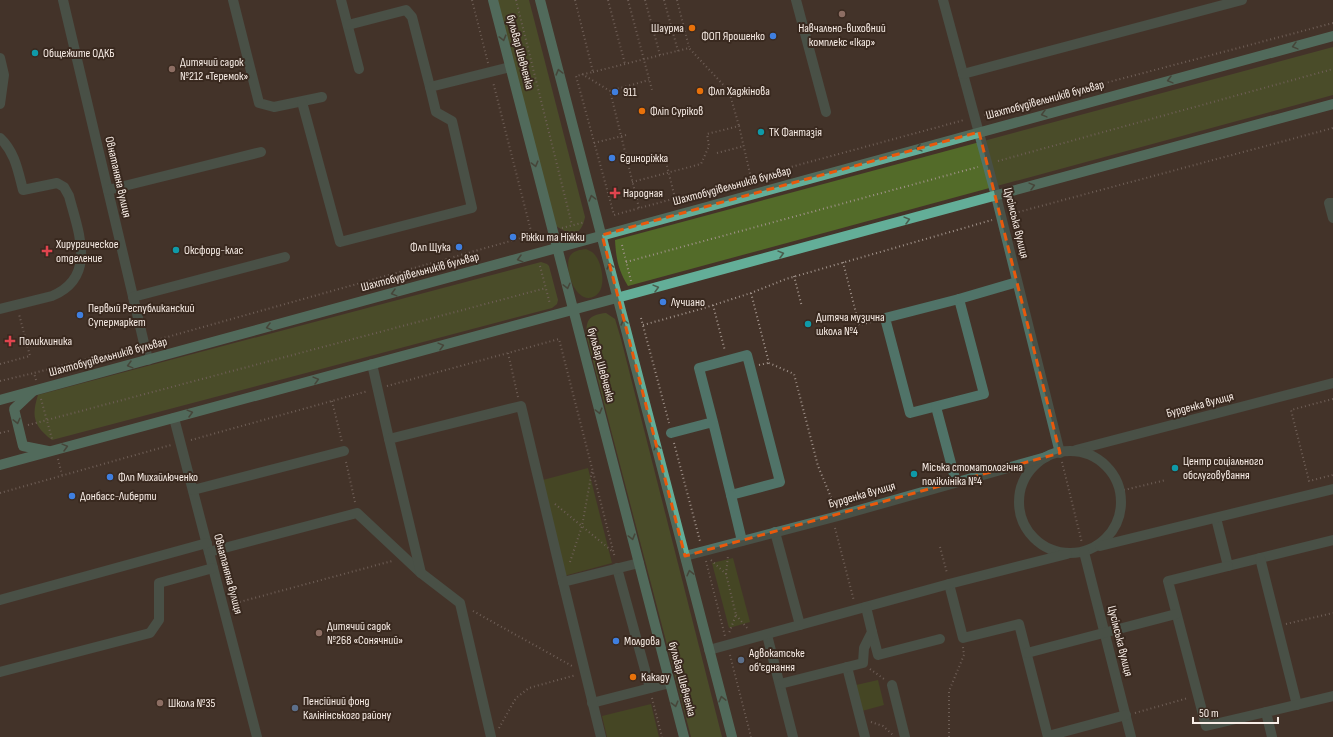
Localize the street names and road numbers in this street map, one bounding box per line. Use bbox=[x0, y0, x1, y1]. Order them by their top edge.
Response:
street label: бульвар Шевченка bbox=[503, 13, 537, 91]
street label: Шахтобудівельників бульвар bbox=[984, 77, 1106, 123]
street label: Овнатаняна вулиця bbox=[101, 135, 135, 219]
street label: Шахтобудівельників бульвар bbox=[671, 163, 793, 209]
street label: Цусімська вулиця bbox=[1000, 186, 1032, 260]
street label: Шахтобудівельників бульвар bbox=[359, 249, 481, 295]
street label: бульвар Шевченка bbox=[584, 326, 618, 404]
street label: Шахтобудівельників бульвар bbox=[47, 334, 169, 380]
street label: Бурденка вулиця bbox=[1165, 389, 1236, 421]
street label: Бурденка вулиця bbox=[827, 478, 898, 512]
street label: Овнатаняна вулиця bbox=[210, 532, 246, 616]
street label: Цусімська вулиця bbox=[1104, 604, 1136, 678]
street label: бульвар Шевченка bbox=[665, 640, 699, 718]

